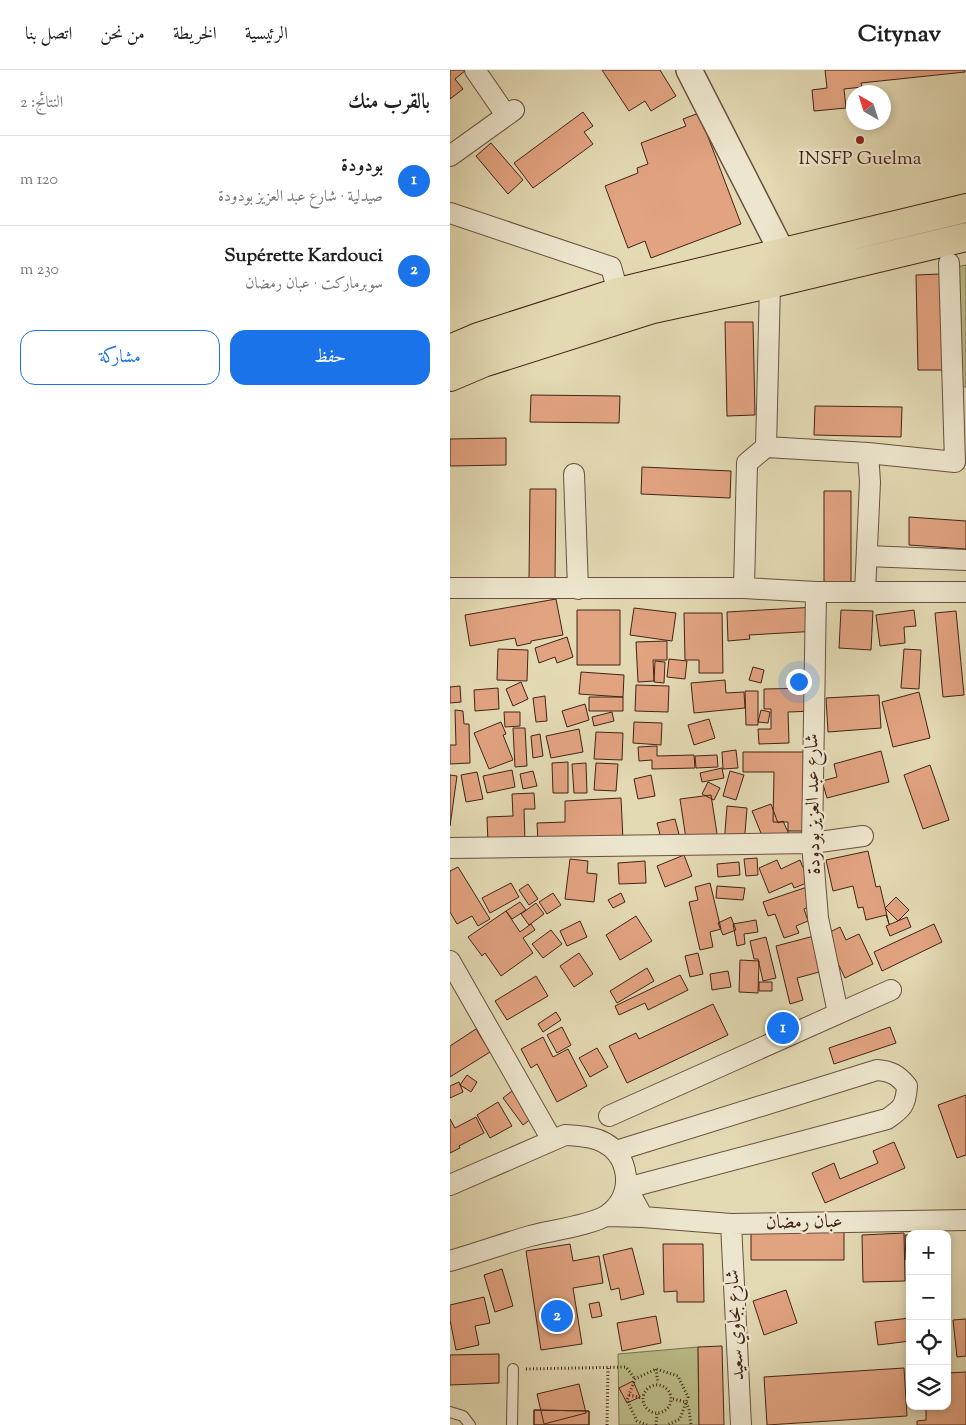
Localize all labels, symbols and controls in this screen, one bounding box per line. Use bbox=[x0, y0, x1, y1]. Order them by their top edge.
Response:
text: Citynav bbox=[858, 18, 941, 52]
text: اتصل بنا bbox=[25, 22, 72, 48]
text: من نحن bbox=[100, 22, 145, 48]
text: الخريطة bbox=[173, 22, 217, 48]
text: الرئيسية bbox=[245, 22, 288, 48]
north arrow bbox=[846, 85, 891, 130]
text: بالقرب منك bbox=[348, 88, 430, 118]
text: النتائج: 2 bbox=[20, 92, 63, 115]
marker: INSFP Guelma bbox=[854, 134, 866, 146]
place label: INSFP Guelma bbox=[798, 146, 922, 173]
text: بودودة bbox=[341, 153, 383, 180]
text: 120 m bbox=[20, 169, 58, 192]
text: 1 bbox=[411, 169, 417, 192]
text: صيدلية · شارع عبد العزيز بودودة bbox=[218, 186, 383, 209]
text: Supérette Kardouci bbox=[224, 243, 383, 270]
text: 230 m bbox=[20, 259, 59, 282]
text: 2 bbox=[410, 259, 418, 282]
text: سوبرماركت · عبان رمضان bbox=[245, 273, 383, 296]
button: مشاركة bbox=[20, 330, 220, 385]
button: حفظ bbox=[230, 330, 430, 385]
your location bbox=[786, 669, 812, 695]
street label: شارع عبد العزيز بودودة bbox=[799, 733, 829, 875]
pin: 1 bbox=[767, 1009, 799, 1047]
street label: عبان رمضان bbox=[765, 1209, 843, 1237]
map controls bbox=[906, 1230, 951, 1410]
button: + bbox=[906, 1230, 951, 1275]
street label: شارع بجاوي سعيد bbox=[720, 1269, 752, 1381]
button: − bbox=[906, 1275, 951, 1320]
pin: 2 bbox=[541, 1297, 573, 1335]
button: locate bbox=[906, 1320, 951, 1365]
button: layers bbox=[906, 1365, 951, 1410]

